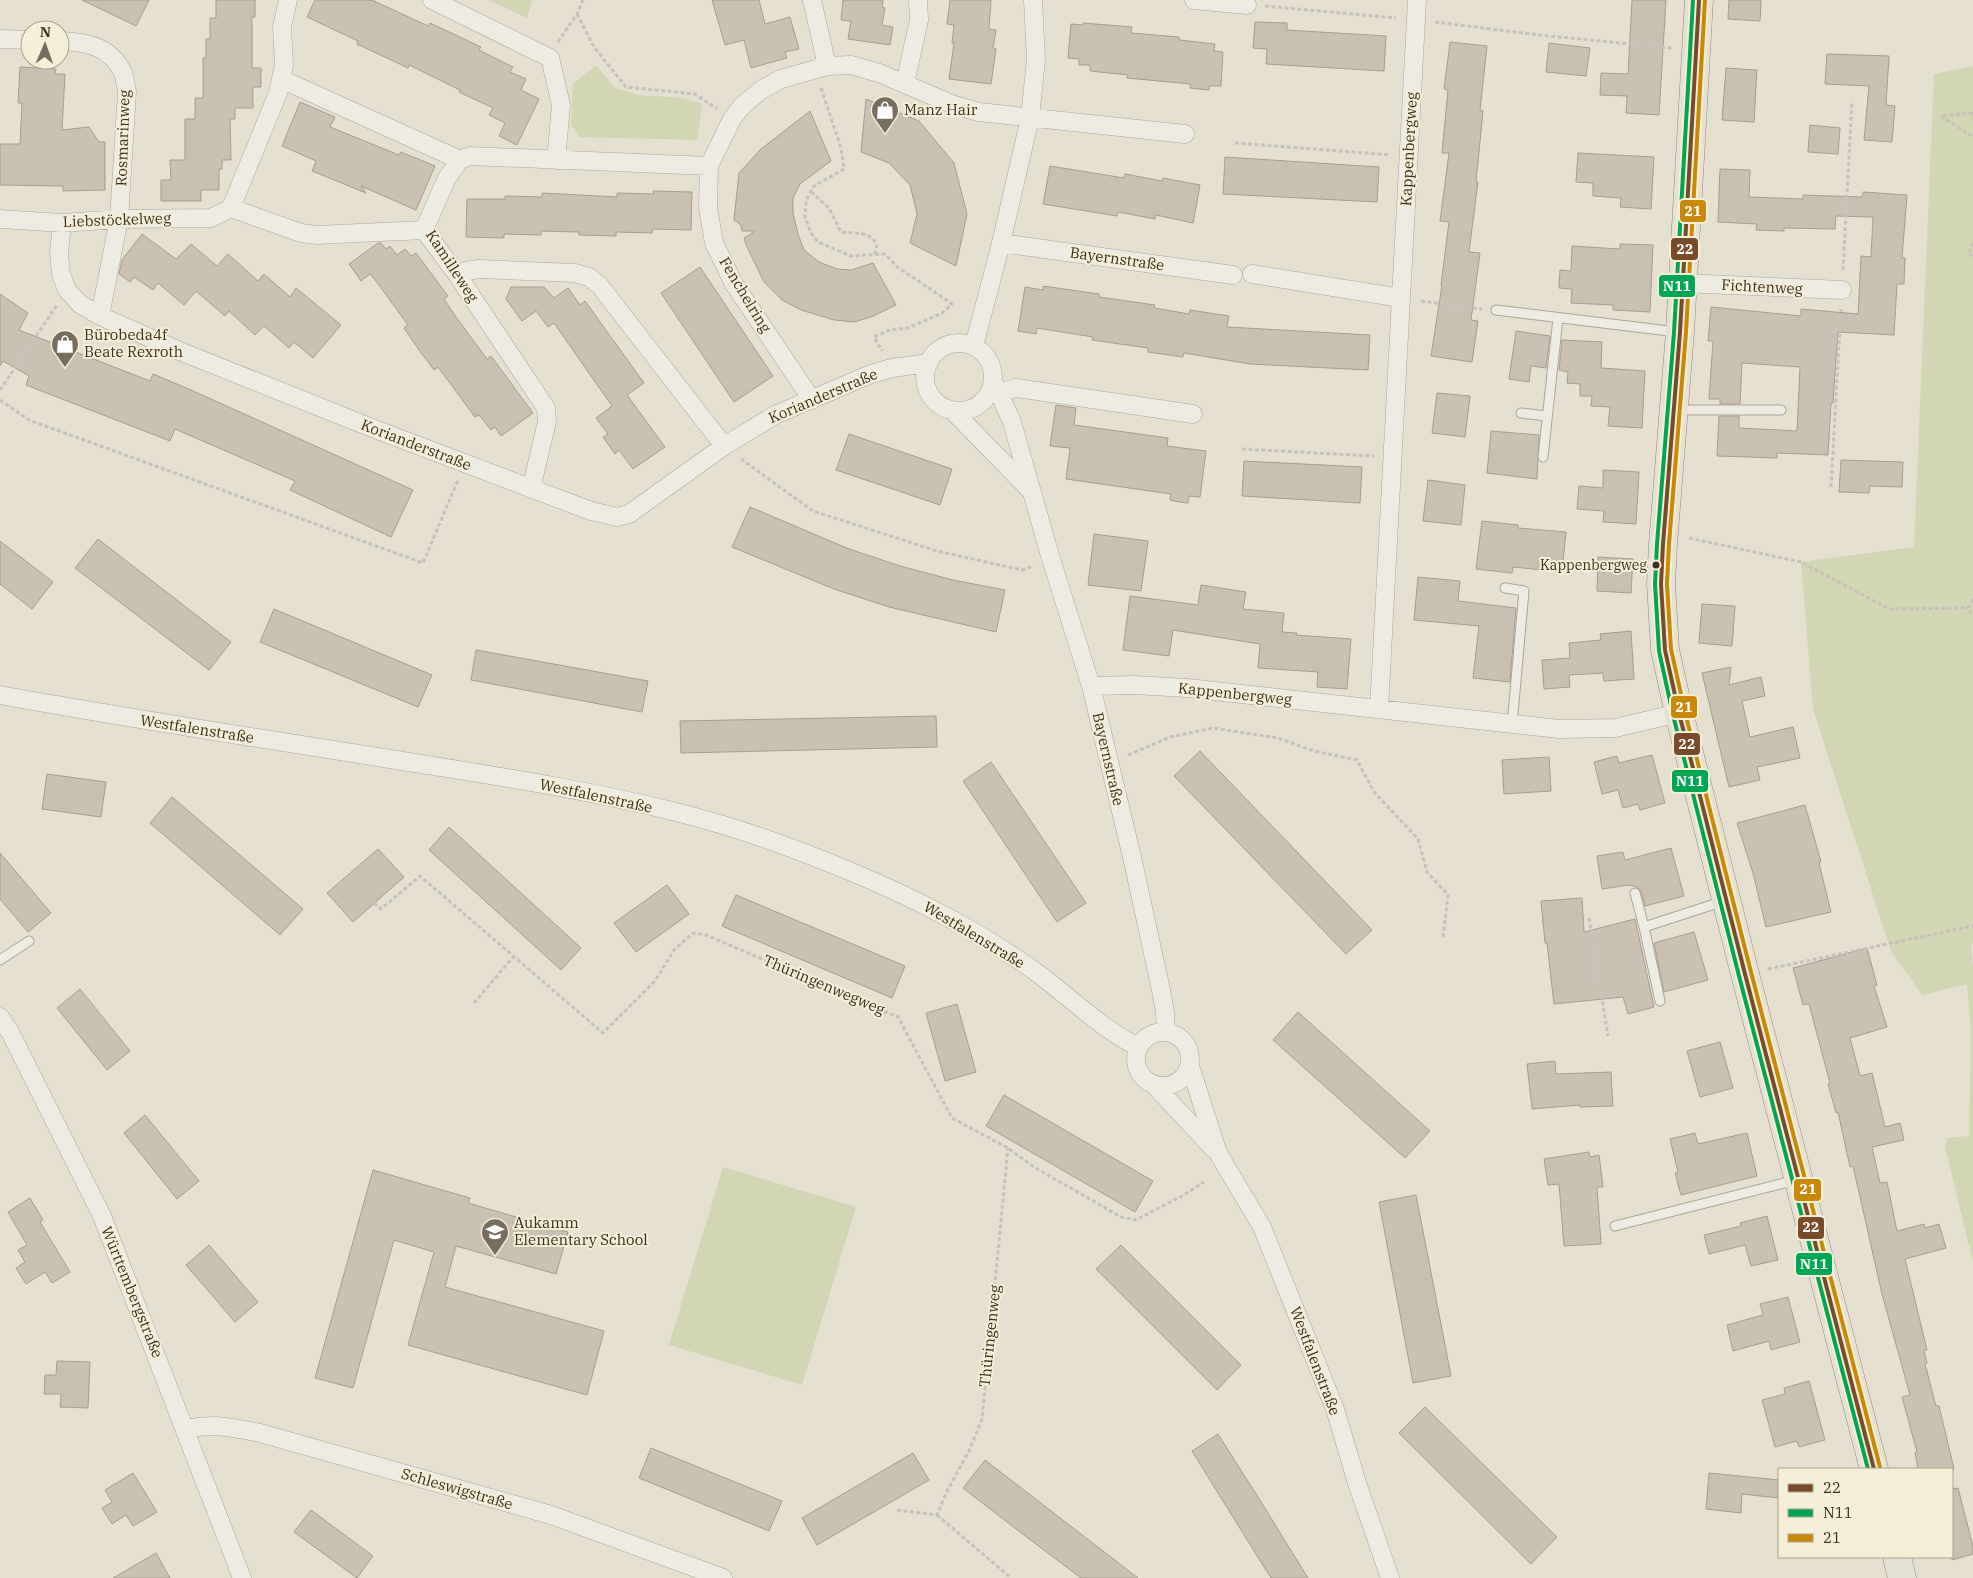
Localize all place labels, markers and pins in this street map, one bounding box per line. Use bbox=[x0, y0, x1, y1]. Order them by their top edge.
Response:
shop icon: Manz Hair bbox=[870, 95, 900, 134]
place label: Manz Hair bbox=[904, 100, 978, 119]
place label: Bürobeda4f Beate Rexroth bbox=[84, 325, 183, 361]
shop icon: Bürobeda4f Beate Rexroth bbox=[50, 329, 80, 368]
place label: Kappenbergweg bbox=[1540, 556, 1647, 574]
marker: Kappenbergweg bbox=[1651, 560, 1661, 570]
place label: Aukamm Elementary School bbox=[514, 1213, 648, 1249]
school or university icon: Aukamm Elementary School bbox=[480, 1217, 510, 1256]

